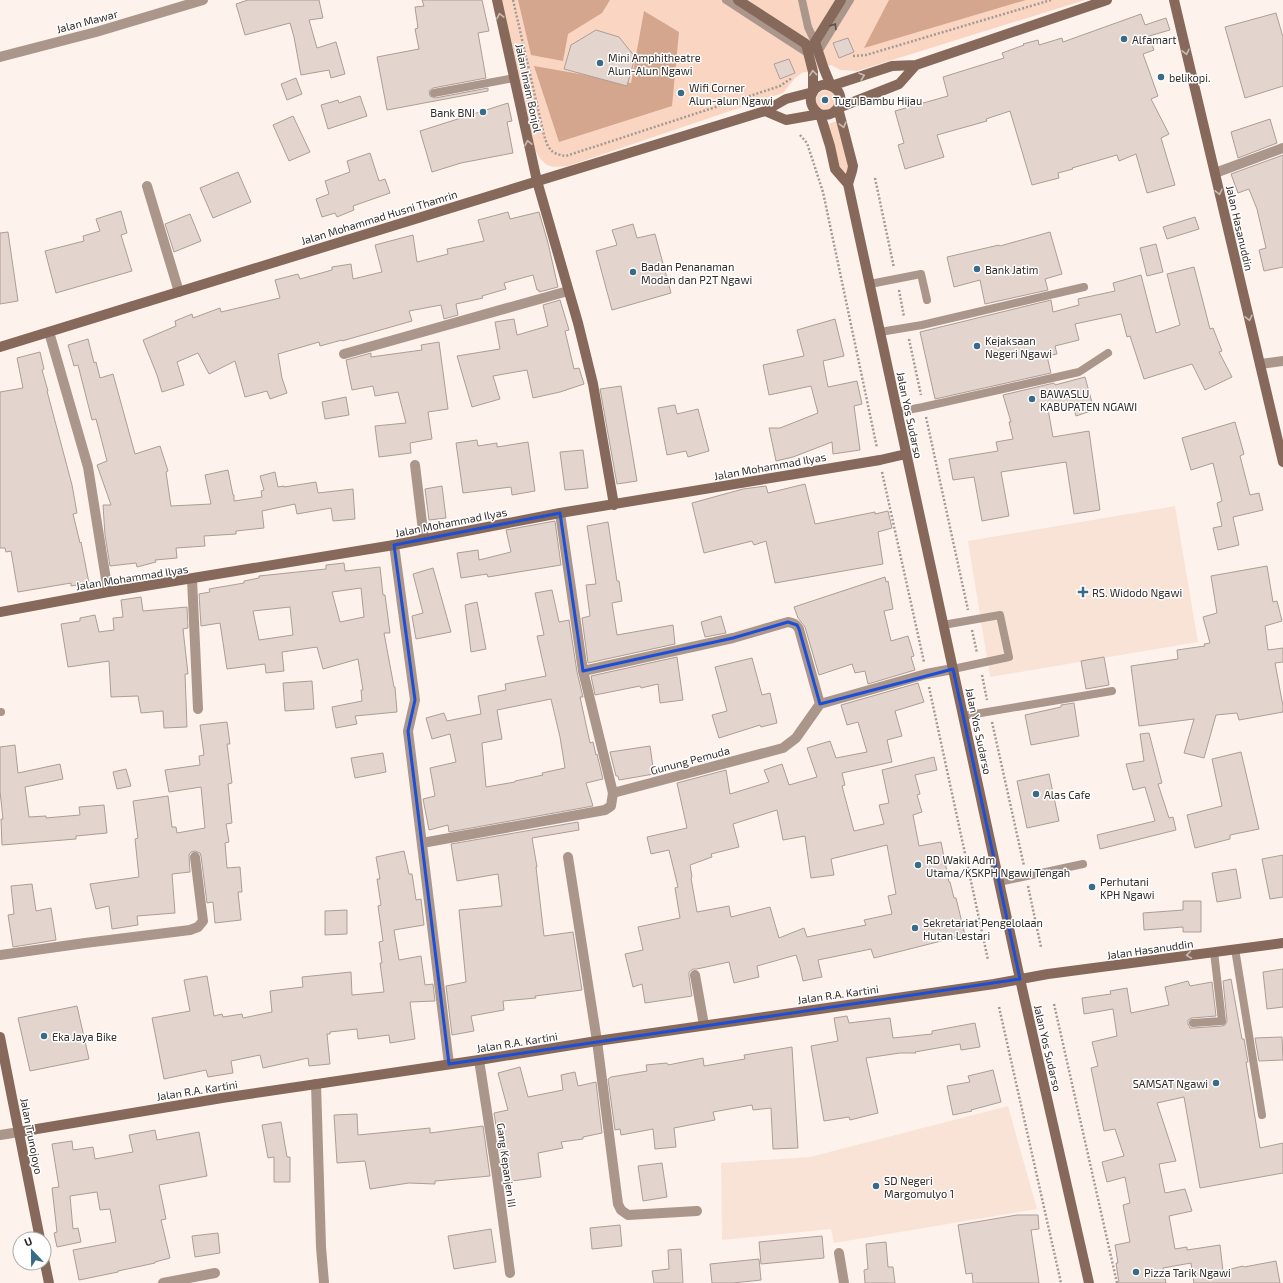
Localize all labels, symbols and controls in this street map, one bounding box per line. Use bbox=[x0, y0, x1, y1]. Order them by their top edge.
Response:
street label: Jalan Mawar bbox=[55, 6, 120, 35]
one-way arrow bbox=[497, 13, 505, 19]
one-way arrow bbox=[829, 23, 837, 30]
place label: Alfamart bbox=[1132, 33, 1177, 46]
marker: Alfamart bbox=[1119, 34, 1129, 44]
street label: Jalan Imam Bonjol bbox=[512, 42, 545, 134]
one-way arrow bbox=[1182, 48, 1190, 55]
place label: Mini Amphitheatre Alun-Alun Ngawi bbox=[608, 51, 701, 77]
marker: Mini Amphitheatre Alun-Alun Ngawi bbox=[595, 58, 605, 68]
one-way arrow bbox=[808, 70, 817, 76]
place label: belikopi. bbox=[1169, 71, 1210, 84]
marker: belikopi. bbox=[1156, 72, 1166, 82]
one-way arrow bbox=[858, 73, 865, 81]
place label: Wifi Corner Alun-alun Ngawi bbox=[689, 81, 773, 107]
marker: Wifi Corner Alun-alun Ngawi bbox=[676, 88, 686, 98]
place label: Tugu Bambu Hijau bbox=[833, 94, 922, 108]
marker: Tugu Bambu Hijau bbox=[820, 95, 830, 105]
place label: Bank BNI bbox=[430, 106, 475, 119]
marker: Bank BNI bbox=[478, 107, 488, 117]
one-way arrow bbox=[838, 121, 847, 128]
one-way arrow bbox=[525, 140, 533, 146]
street label: Jalan Hasanuddin bbox=[1224, 184, 1256, 272]
street label: Jalan Mohammad Husni Thamrin bbox=[299, 187, 459, 247]
one-way arrow bbox=[1215, 189, 1223, 195]
place label: Badan Penanaman Modan dan P2T Ngawi bbox=[641, 260, 752, 286]
place label: Bank Jatim bbox=[985, 263, 1038, 276]
marker: Bank Jatim bbox=[972, 264, 982, 274]
marker: Badan Penanaman Modan dan P2T Ngawi bbox=[628, 267, 638, 277]
one-way arrow bbox=[1244, 314, 1253, 321]
place label: Kejaksaan Negeri Ngawi bbox=[985, 334, 1052, 360]
marker: Kejaksaan Negeri Ngawi bbox=[972, 341, 982, 351]
street label: Jalan Yos Sudarso bbox=[894, 370, 926, 460]
place label: BAWASLU KABUPATEN NGAWI bbox=[1040, 387, 1137, 413]
marker: BAWASLU KABUPATEN NGAWI bbox=[1027, 394, 1037, 404]
street label: Jalan Mohammad Ilyas bbox=[713, 450, 827, 482]
street label: Jalan Mohammad Ilyas bbox=[394, 505, 508, 539]
street label: Jalan Mohammad Ilyas bbox=[75, 562, 190, 592]
marker: RS. Widodo Ngawi bbox=[1077, 586, 1089, 598]
place label: RS. Widodo Ngawi bbox=[1092, 586, 1182, 599]
street label: Jalan Yos Sudarso bbox=[963, 686, 995, 776]
street label: Gunung Pemuda bbox=[649, 743, 731, 777]
place label: Alas Cafe bbox=[1044, 788, 1091, 801]
marker: Alas Cafe bbox=[1031, 789, 1041, 799]
place label: RD Wakil Adm Utama/KSKPH Ngawi Tengah bbox=[926, 853, 1070, 879]
marker: RD Wakil Adm Utama/KSKPH Ngawi Tengah bbox=[913, 860, 923, 870]
place label: Perhutani KPH Ngawi bbox=[1100, 875, 1154, 901]
marker: Perhutani KPH Ngawi bbox=[1087, 882, 1097, 892]
place label: Sekretariat Pengelolaan Hutan Lestari bbox=[923, 916, 1043, 942]
marker: Sekretariat Pengelolaan Hutan Lestari bbox=[910, 923, 920, 933]
street label: Jalan Hasanuddin bbox=[1106, 936, 1194, 962]
one-way arrow bbox=[1186, 950, 1192, 959]
street label: Jalan R.A. Kartini bbox=[796, 982, 880, 1006]
street label: Jalan Yos Sudarso bbox=[1032, 1003, 1064, 1093]
street label: Jalan R.A. Kartini bbox=[475, 1029, 559, 1055]
place label: Eka Jaya Bike bbox=[52, 1030, 117, 1043]
marker: Eka Jaya Bike bbox=[39, 1031, 49, 1041]
street label: Jalan R.A. Kartini bbox=[155, 1077, 239, 1103]
place label: SAMSAT Ngawi bbox=[1133, 1077, 1208, 1090]
marker: SAMSAT Ngawi bbox=[1211, 1078, 1221, 1088]
street label: Jalan Trunojoyo bbox=[17, 1097, 46, 1175]
street label: Gang Kepanjen III bbox=[494, 1122, 519, 1208]
place label: SD Negeri Margomulyo 1 bbox=[884, 1174, 954, 1200]
marker: SD Negeri Margomulyo 1 bbox=[871, 1181, 881, 1191]
north arrow bbox=[12, 1231, 52, 1271]
text: U bbox=[22, 1234, 34, 1249]
place label: Pizza Tarik Ngawi bbox=[1144, 1266, 1231, 1279]
marker: Pizza Tarik Ngawi bbox=[1131, 1267, 1141, 1277]

